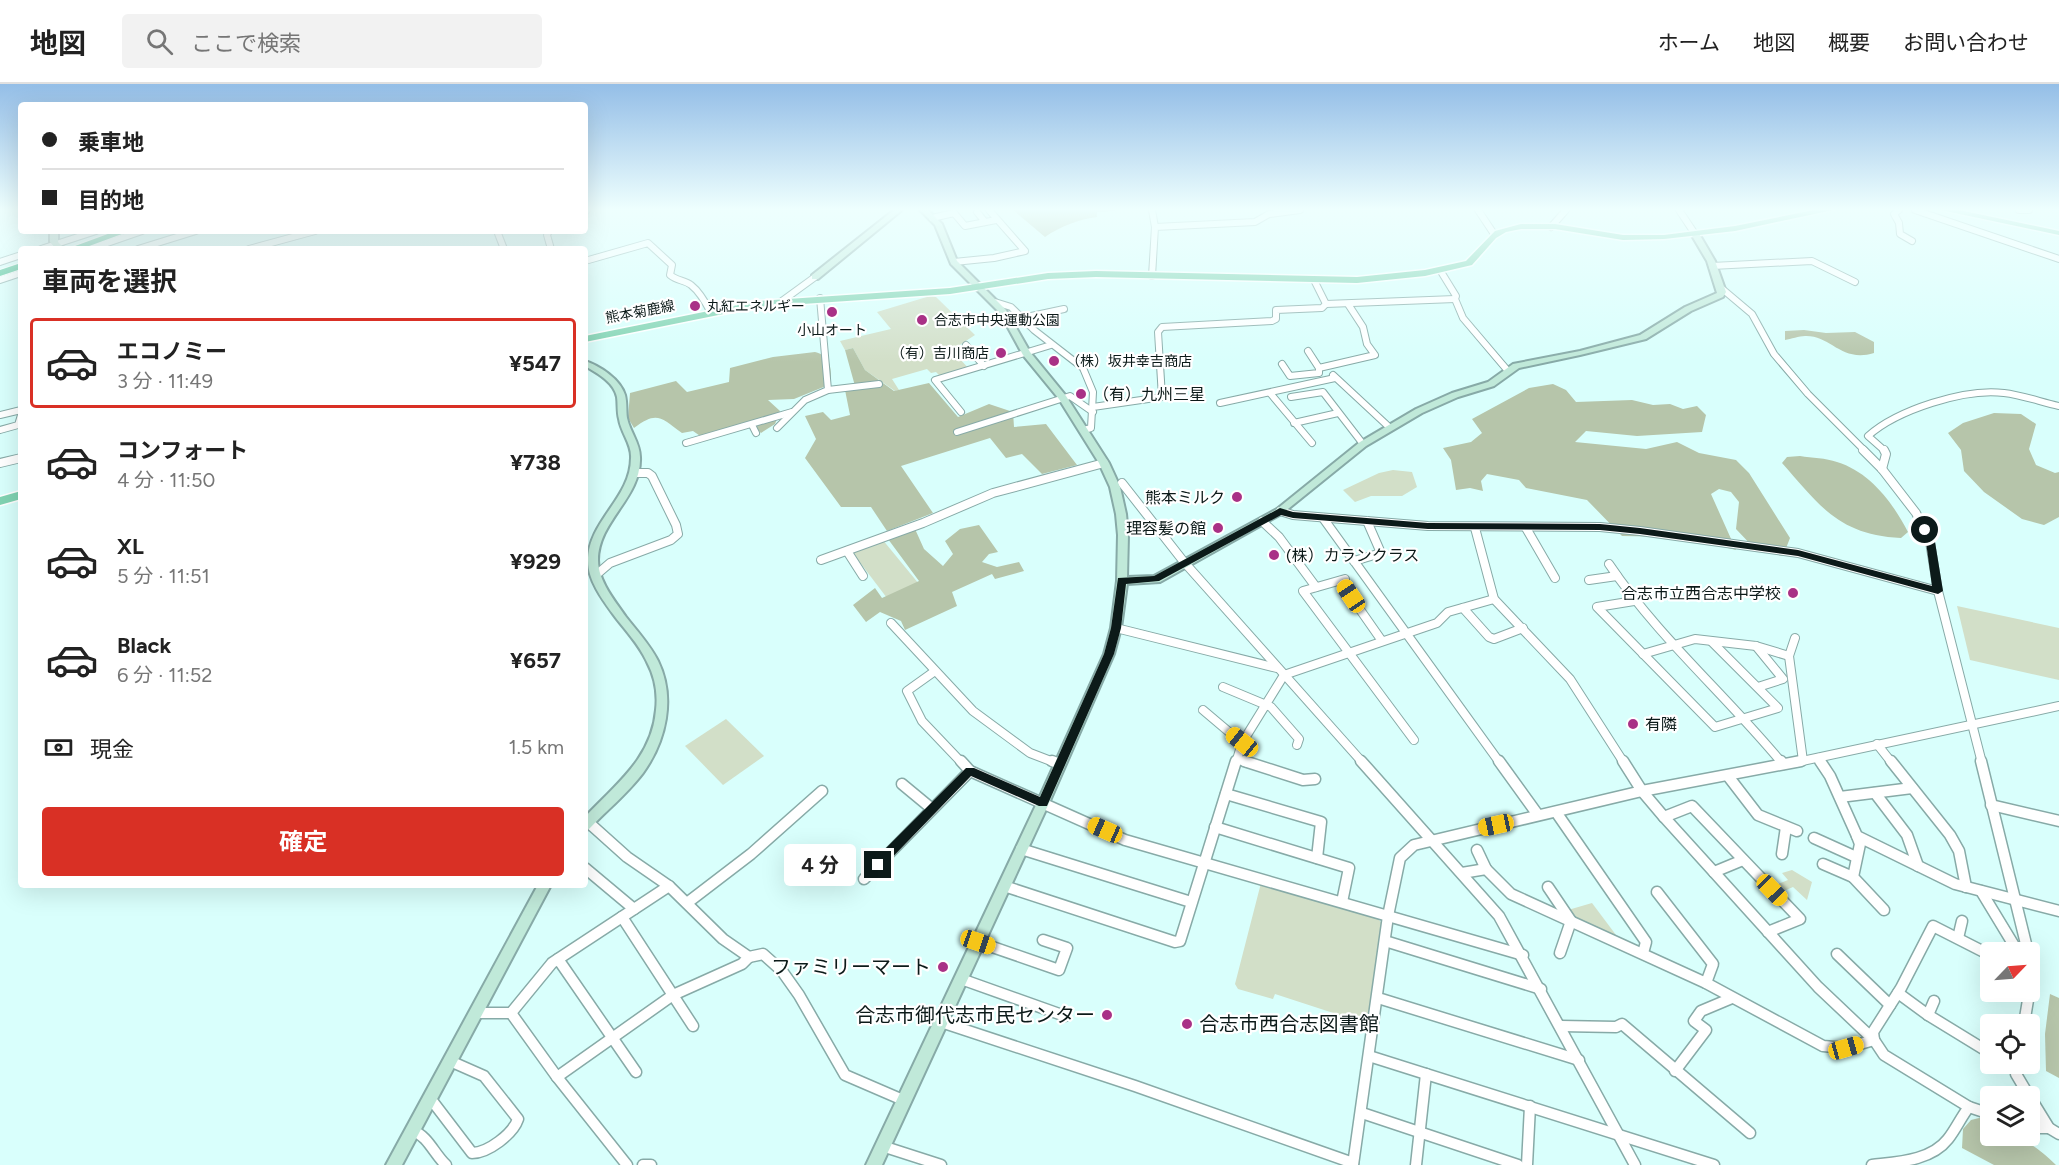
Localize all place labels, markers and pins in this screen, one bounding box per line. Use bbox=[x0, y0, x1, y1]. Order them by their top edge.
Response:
place label: 丸紅エネルギー bbox=[707, 298, 805, 315]
marker: 丸紅エネルギー bbox=[688, 299, 702, 313]
marker: 小山オート bbox=[825, 305, 839, 319]
place label: 合志市中央運動公園 bbox=[934, 312, 1060, 329]
marker: 合志市中央運動公園 bbox=[915, 313, 929, 327]
place label: 小山オート bbox=[797, 322, 867, 339]
place label: （有）吉川商店 bbox=[891, 345, 989, 362]
marker: （有）吉川商店 bbox=[994, 346, 1008, 360]
place label: （株）坂井幸吉商店 bbox=[1066, 353, 1192, 370]
marker: （株）坂井幸吉商店 bbox=[1047, 354, 1061, 368]
place label: （有）九州三星 bbox=[1093, 385, 1205, 404]
marker: （有）九州三星 bbox=[1074, 387, 1088, 401]
place label: 熊本ミルク bbox=[1145, 488, 1225, 507]
marker: 熊本ミルク bbox=[1230, 490, 1244, 504]
place label: 理容髪の館 bbox=[1126, 519, 1206, 538]
marker: 理容髪の館 bbox=[1211, 521, 1225, 535]
place label: (株）カランクラス bbox=[1286, 546, 1419, 565]
marker: (株）カランクラス bbox=[1267, 548, 1281, 562]
place label: 合志市立西合志中学校 bbox=[1621, 584, 1781, 603]
marker: 合志市立西合志中学校 bbox=[1786, 586, 1800, 600]
place label: 有隣 bbox=[1645, 715, 1677, 734]
marker: 有隣 bbox=[1626, 717, 1640, 731]
place label: ファミリーマート bbox=[771, 955, 931, 979]
marker: ファミリーマート bbox=[936, 960, 950, 974]
place label: 合志市御代志市民センター bbox=[855, 1003, 1095, 1027]
marker: 合志市御代志市民センター bbox=[1100, 1008, 1114, 1022]
place label: 合志市西合志図書館 bbox=[1199, 1012, 1379, 1036]
marker: 合志市西合志図書館 bbox=[1180, 1017, 1194, 1031]

